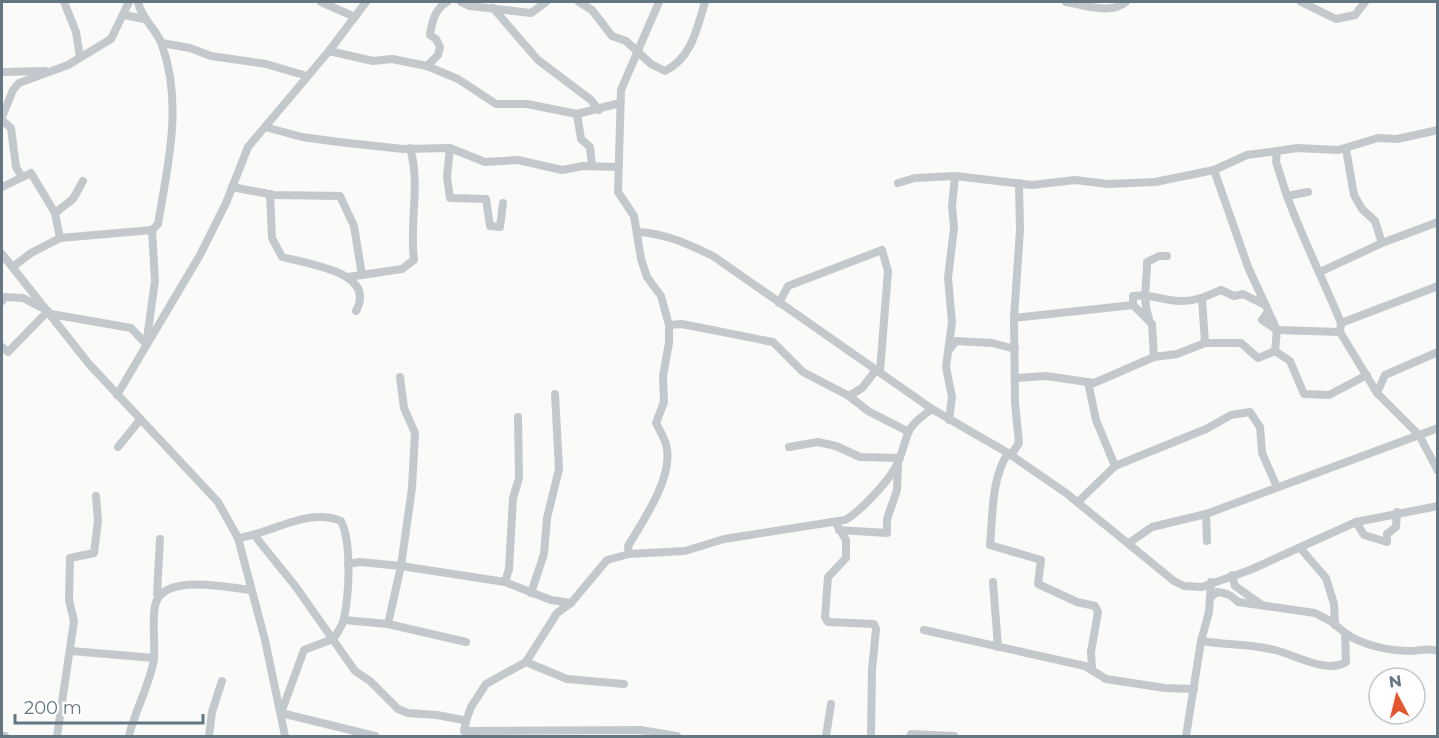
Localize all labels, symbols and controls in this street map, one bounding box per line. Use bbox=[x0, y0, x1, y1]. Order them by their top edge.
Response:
north arrow bbox=[1367, 666, 1427, 726]
text: N bbox=[1388, 671, 1403, 692]
scale bar bbox=[15, 687, 202, 725]
text: 200 m bbox=[24, 697, 82, 719]

